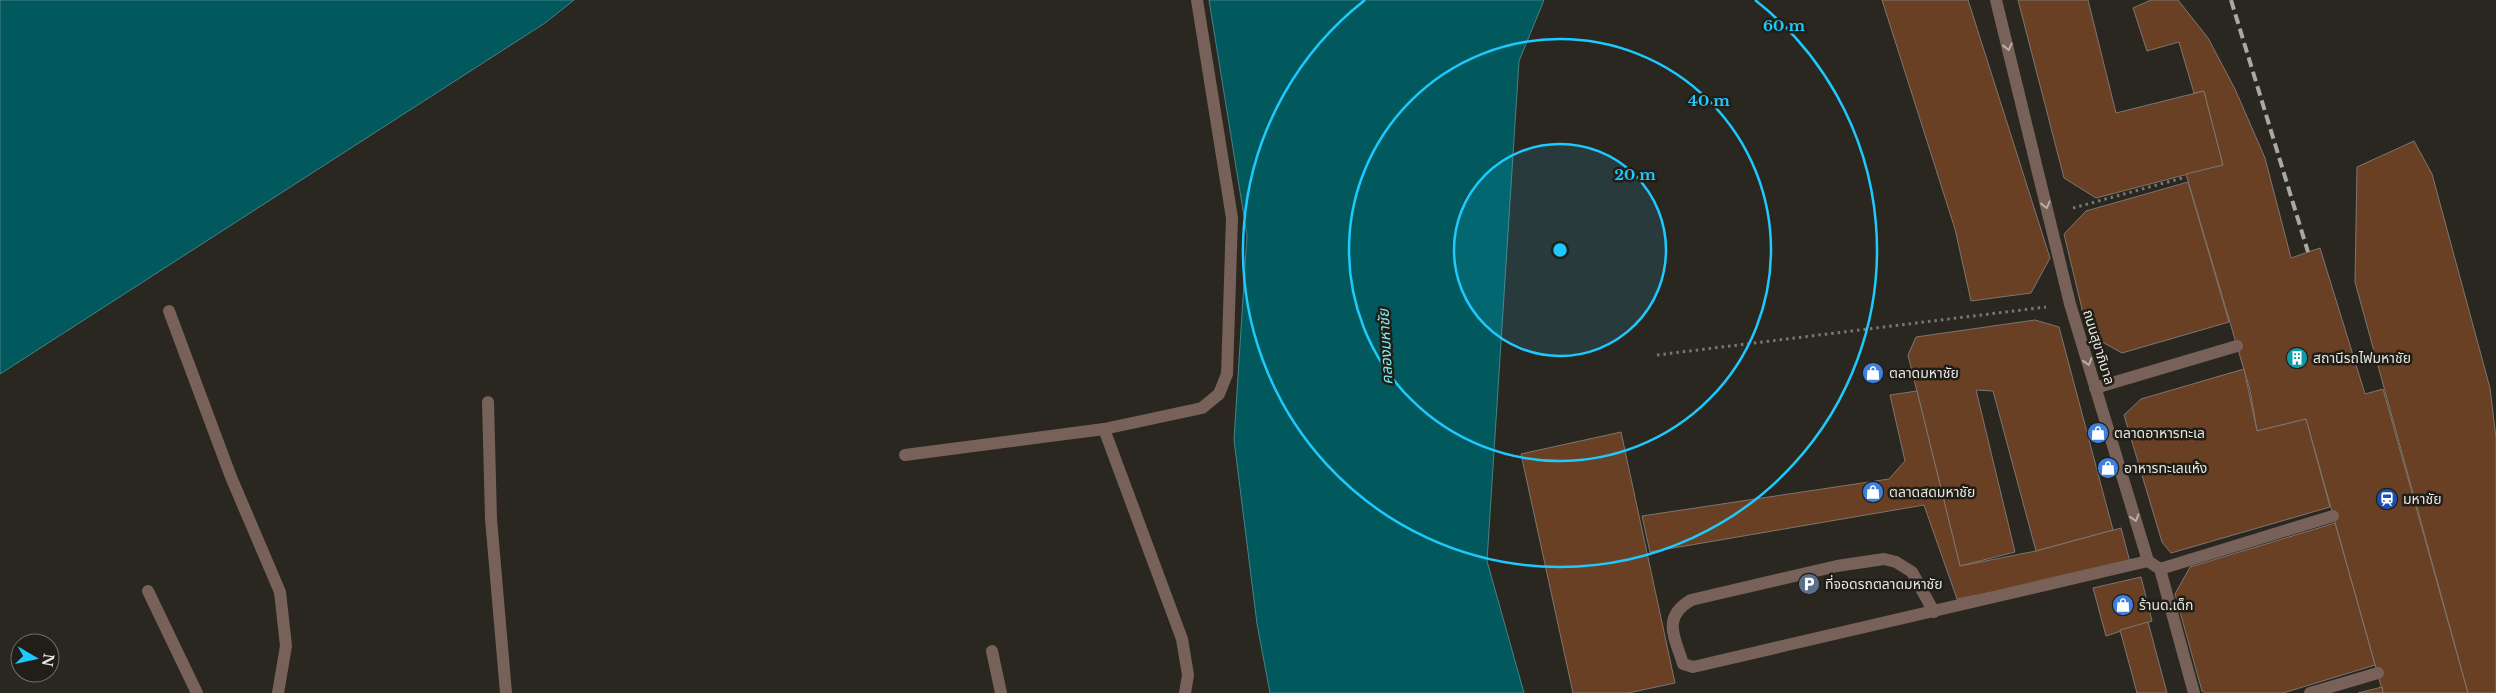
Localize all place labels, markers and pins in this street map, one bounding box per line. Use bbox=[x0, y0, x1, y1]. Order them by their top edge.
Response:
centre of rings bbox=[1551, 241, 1569, 259]
building icon: สถานีรถไฟมหาชัย bbox=[2285, 346, 2309, 370]
place label: สถานีรถไฟมหาชัย bbox=[2313, 349, 2411, 367]
shop icon: ตลาดมหาชัย bbox=[1861, 361, 1885, 385]
place label: ตลาดมหาชัย bbox=[1889, 364, 1959, 382]
shop icon: ตลาดอาหารทะเล bbox=[2086, 421, 2110, 445]
place label: ตลาดอาหารทะเล bbox=[2114, 424, 2205, 442]
shop icon: อาหารทะเลแห้ง bbox=[2096, 456, 2120, 480]
place label: อาหารทะเลแห้ง bbox=[2124, 459, 2207, 477]
shop icon: ตลาดสดมหาชัย bbox=[1861, 480, 1885, 504]
place label: ตลาดสดมหาชัย bbox=[1889, 483, 1975, 501]
station icon: มหาชัย bbox=[2375, 487, 2399, 511]
place label: มหาชัย bbox=[2403, 490, 2442, 508]
parking icon: ที่จอดรถตลาดมหาชัย bbox=[1797, 572, 1821, 596]
place label: ที่จอดรถตลาดมหาชัย bbox=[1825, 574, 1943, 593]
shop icon: ร้านด.เด็ก bbox=[2111, 593, 2135, 617]
place label: ร้านด.เด็ก bbox=[2139, 596, 2193, 614]

